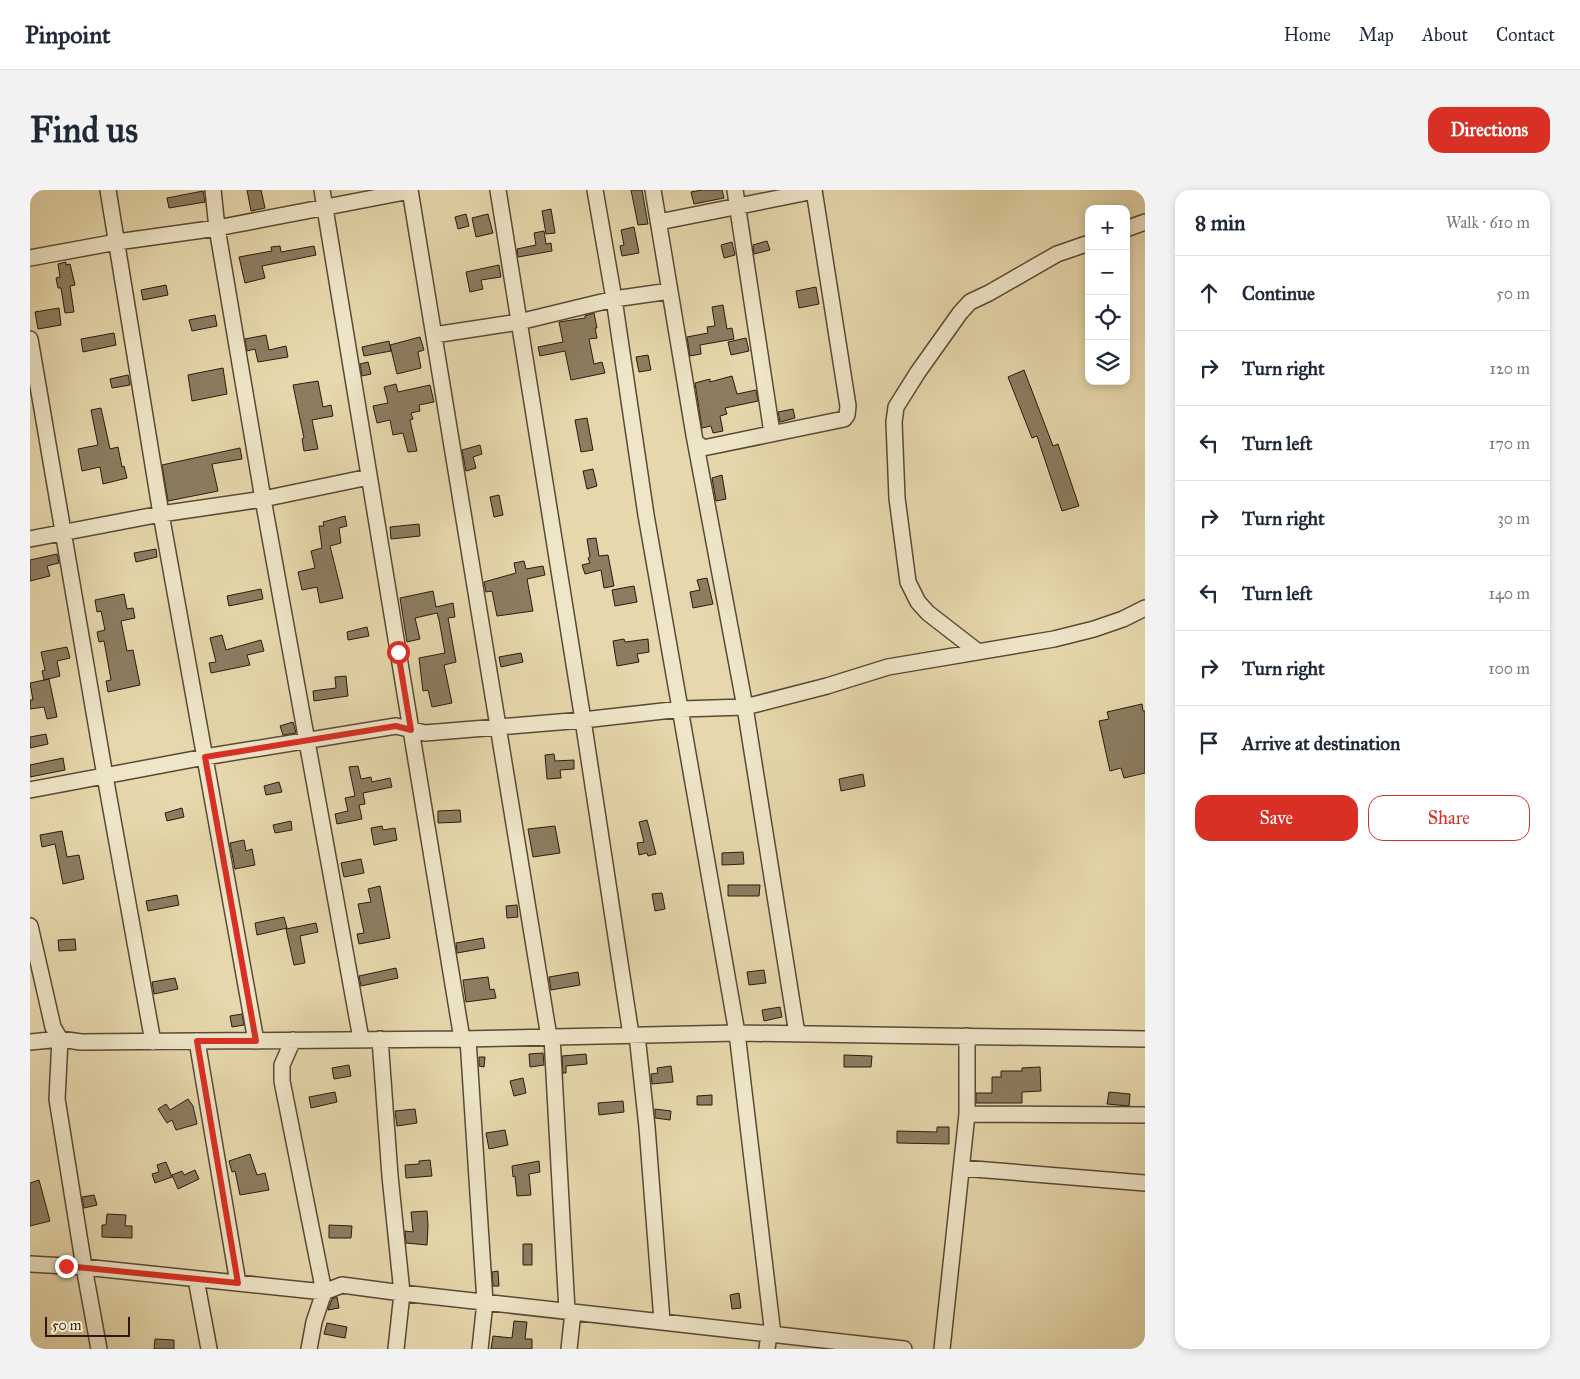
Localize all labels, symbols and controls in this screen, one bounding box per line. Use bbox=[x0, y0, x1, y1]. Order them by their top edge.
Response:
text: Pinpoint bbox=[25, 20, 111, 50]
text: Home bbox=[1284, 24, 1331, 46]
text: Map bbox=[1359, 24, 1394, 46]
text: About bbox=[1422, 24, 1468, 46]
text: Contact bbox=[1496, 24, 1555, 46]
button: Directions bbox=[1428, 107, 1550, 153]
text: Find us bbox=[30, 109, 138, 152]
map controls bbox=[1085, 205, 1130, 385]
button: + bbox=[1085, 205, 1130, 250]
text: 8 min bbox=[1195, 210, 1245, 236]
text: Walk · 610 m bbox=[1446, 213, 1530, 232]
button: − bbox=[1085, 250, 1130, 295]
icon: ahead bbox=[1195, 279, 1223, 307]
text: Continue bbox=[1242, 282, 1315, 305]
text: 50 m bbox=[1496, 284, 1530, 303]
button: locate bbox=[1085, 295, 1130, 340]
button: layers bbox=[1085, 340, 1130, 385]
icon: right bbox=[1195, 354, 1223, 382]
text: Turn right bbox=[1242, 357, 1325, 380]
text: 120 m bbox=[1490, 359, 1530, 378]
icon: left bbox=[1195, 429, 1223, 457]
text: Turn left bbox=[1242, 432, 1312, 455]
text: 170 m bbox=[1489, 434, 1530, 453]
icon: right bbox=[1195, 504, 1223, 532]
text: Turn right bbox=[1242, 507, 1325, 530]
text: 30 m bbox=[1497, 509, 1530, 528]
icon: left bbox=[1195, 579, 1223, 607]
text: Turn left bbox=[1242, 582, 1312, 605]
text: 140 m bbox=[1489, 584, 1530, 603]
route start bbox=[387, 641, 410, 664]
icon: right bbox=[1195, 654, 1223, 682]
text: Turn right bbox=[1242, 657, 1325, 680]
text: 100 m bbox=[1488, 659, 1530, 678]
icon: arrive bbox=[1195, 729, 1223, 757]
text: Arrive at destination bbox=[1242, 732, 1400, 755]
button: Save bbox=[1195, 795, 1358, 841]
button: Share bbox=[1368, 795, 1530, 841]
route end bbox=[55, 1255, 78, 1278]
scale bar bbox=[45, 1314, 130, 1337]
text: 50 m bbox=[52, 1317, 81, 1334]

